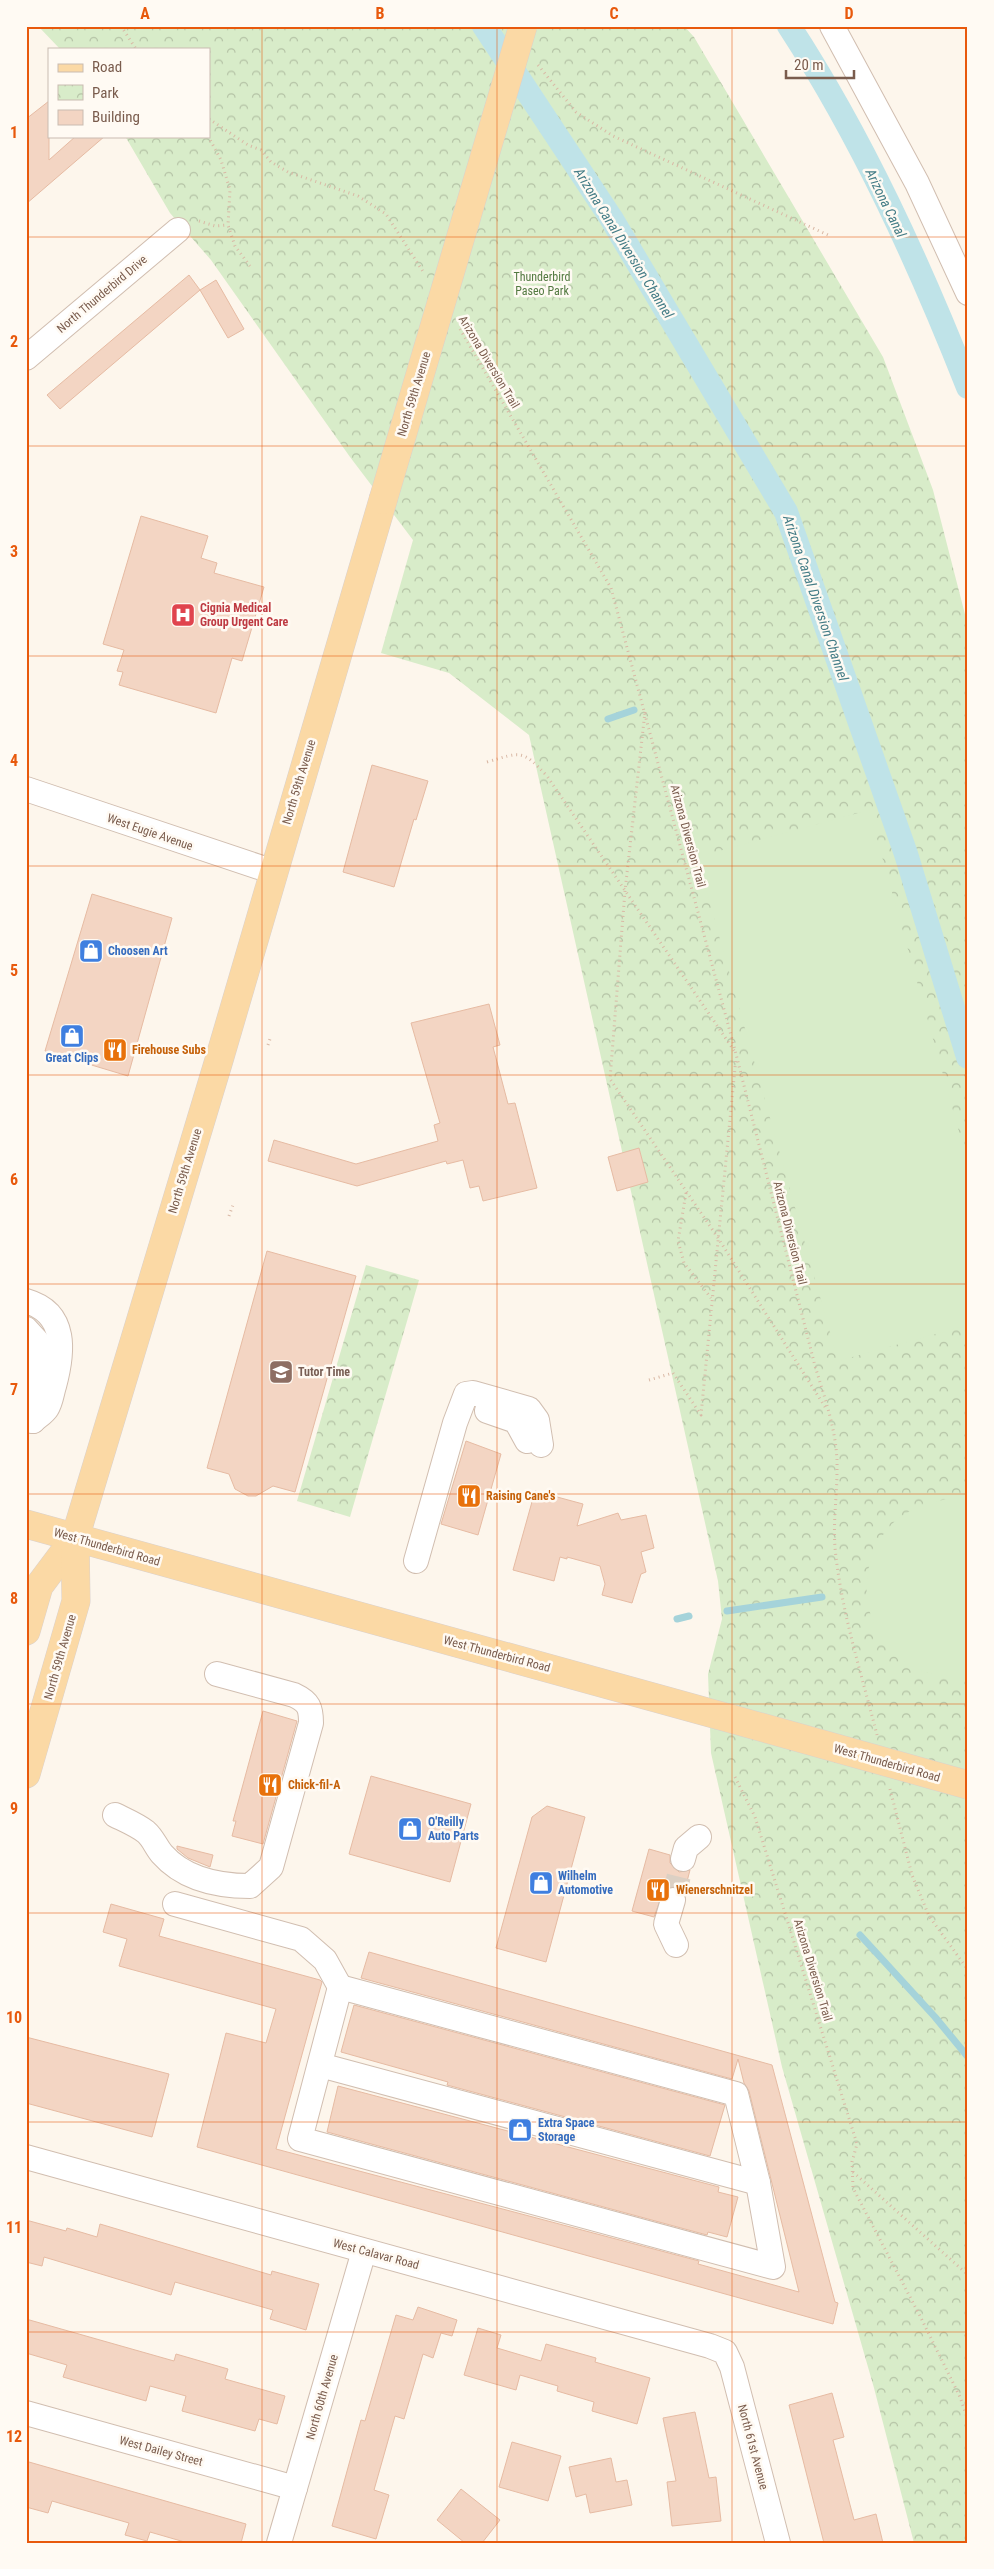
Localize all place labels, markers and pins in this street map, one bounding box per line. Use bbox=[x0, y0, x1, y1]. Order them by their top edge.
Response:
place label: Cignia Medical Group Urgent Care bbox=[200, 601, 289, 629]
hospital icon: Cignia Medical Group Urgent Care bbox=[170, 602, 196, 628]
shop icon: Choosen Art bbox=[78, 938, 104, 964]
place label: Choosen Art bbox=[108, 944, 168, 958]
shop icon: Great Clips bbox=[59, 1023, 85, 1049]
restaurant icon: Firehouse Subs bbox=[102, 1037, 128, 1063]
place label: Firehouse Subs bbox=[132, 1043, 206, 1057]
place label: Great Clips bbox=[45, 1051, 99, 1065]
school or university icon: Tutor Time bbox=[268, 1359, 294, 1385]
place label: Tutor Time bbox=[298, 1365, 350, 1379]
restaurant icon: Raising Cane's bbox=[456, 1483, 482, 1509]
place label: Raising Cane's bbox=[486, 1489, 556, 1503]
restaurant icon: Chick-fil-A bbox=[257, 1772, 283, 1798]
place label: Chick-fil-A bbox=[288, 1778, 341, 1792]
place label: O'Reilly Auto Parts bbox=[428, 1815, 480, 1843]
shop icon: O'Reilly Auto Parts bbox=[397, 1816, 423, 1842]
place label: Wilhelm Automotive bbox=[558, 1869, 613, 1897]
shop icon: Wilhelm Automotive bbox=[528, 1870, 554, 1896]
restaurant icon: Wienerschnitzel bbox=[645, 1877, 671, 1903]
place label: Wienerschnitzel bbox=[676, 1883, 753, 1897]
place label: Extra Space Storage bbox=[538, 2116, 595, 2144]
shop icon: Extra Space Storage bbox=[507, 2117, 533, 2143]

